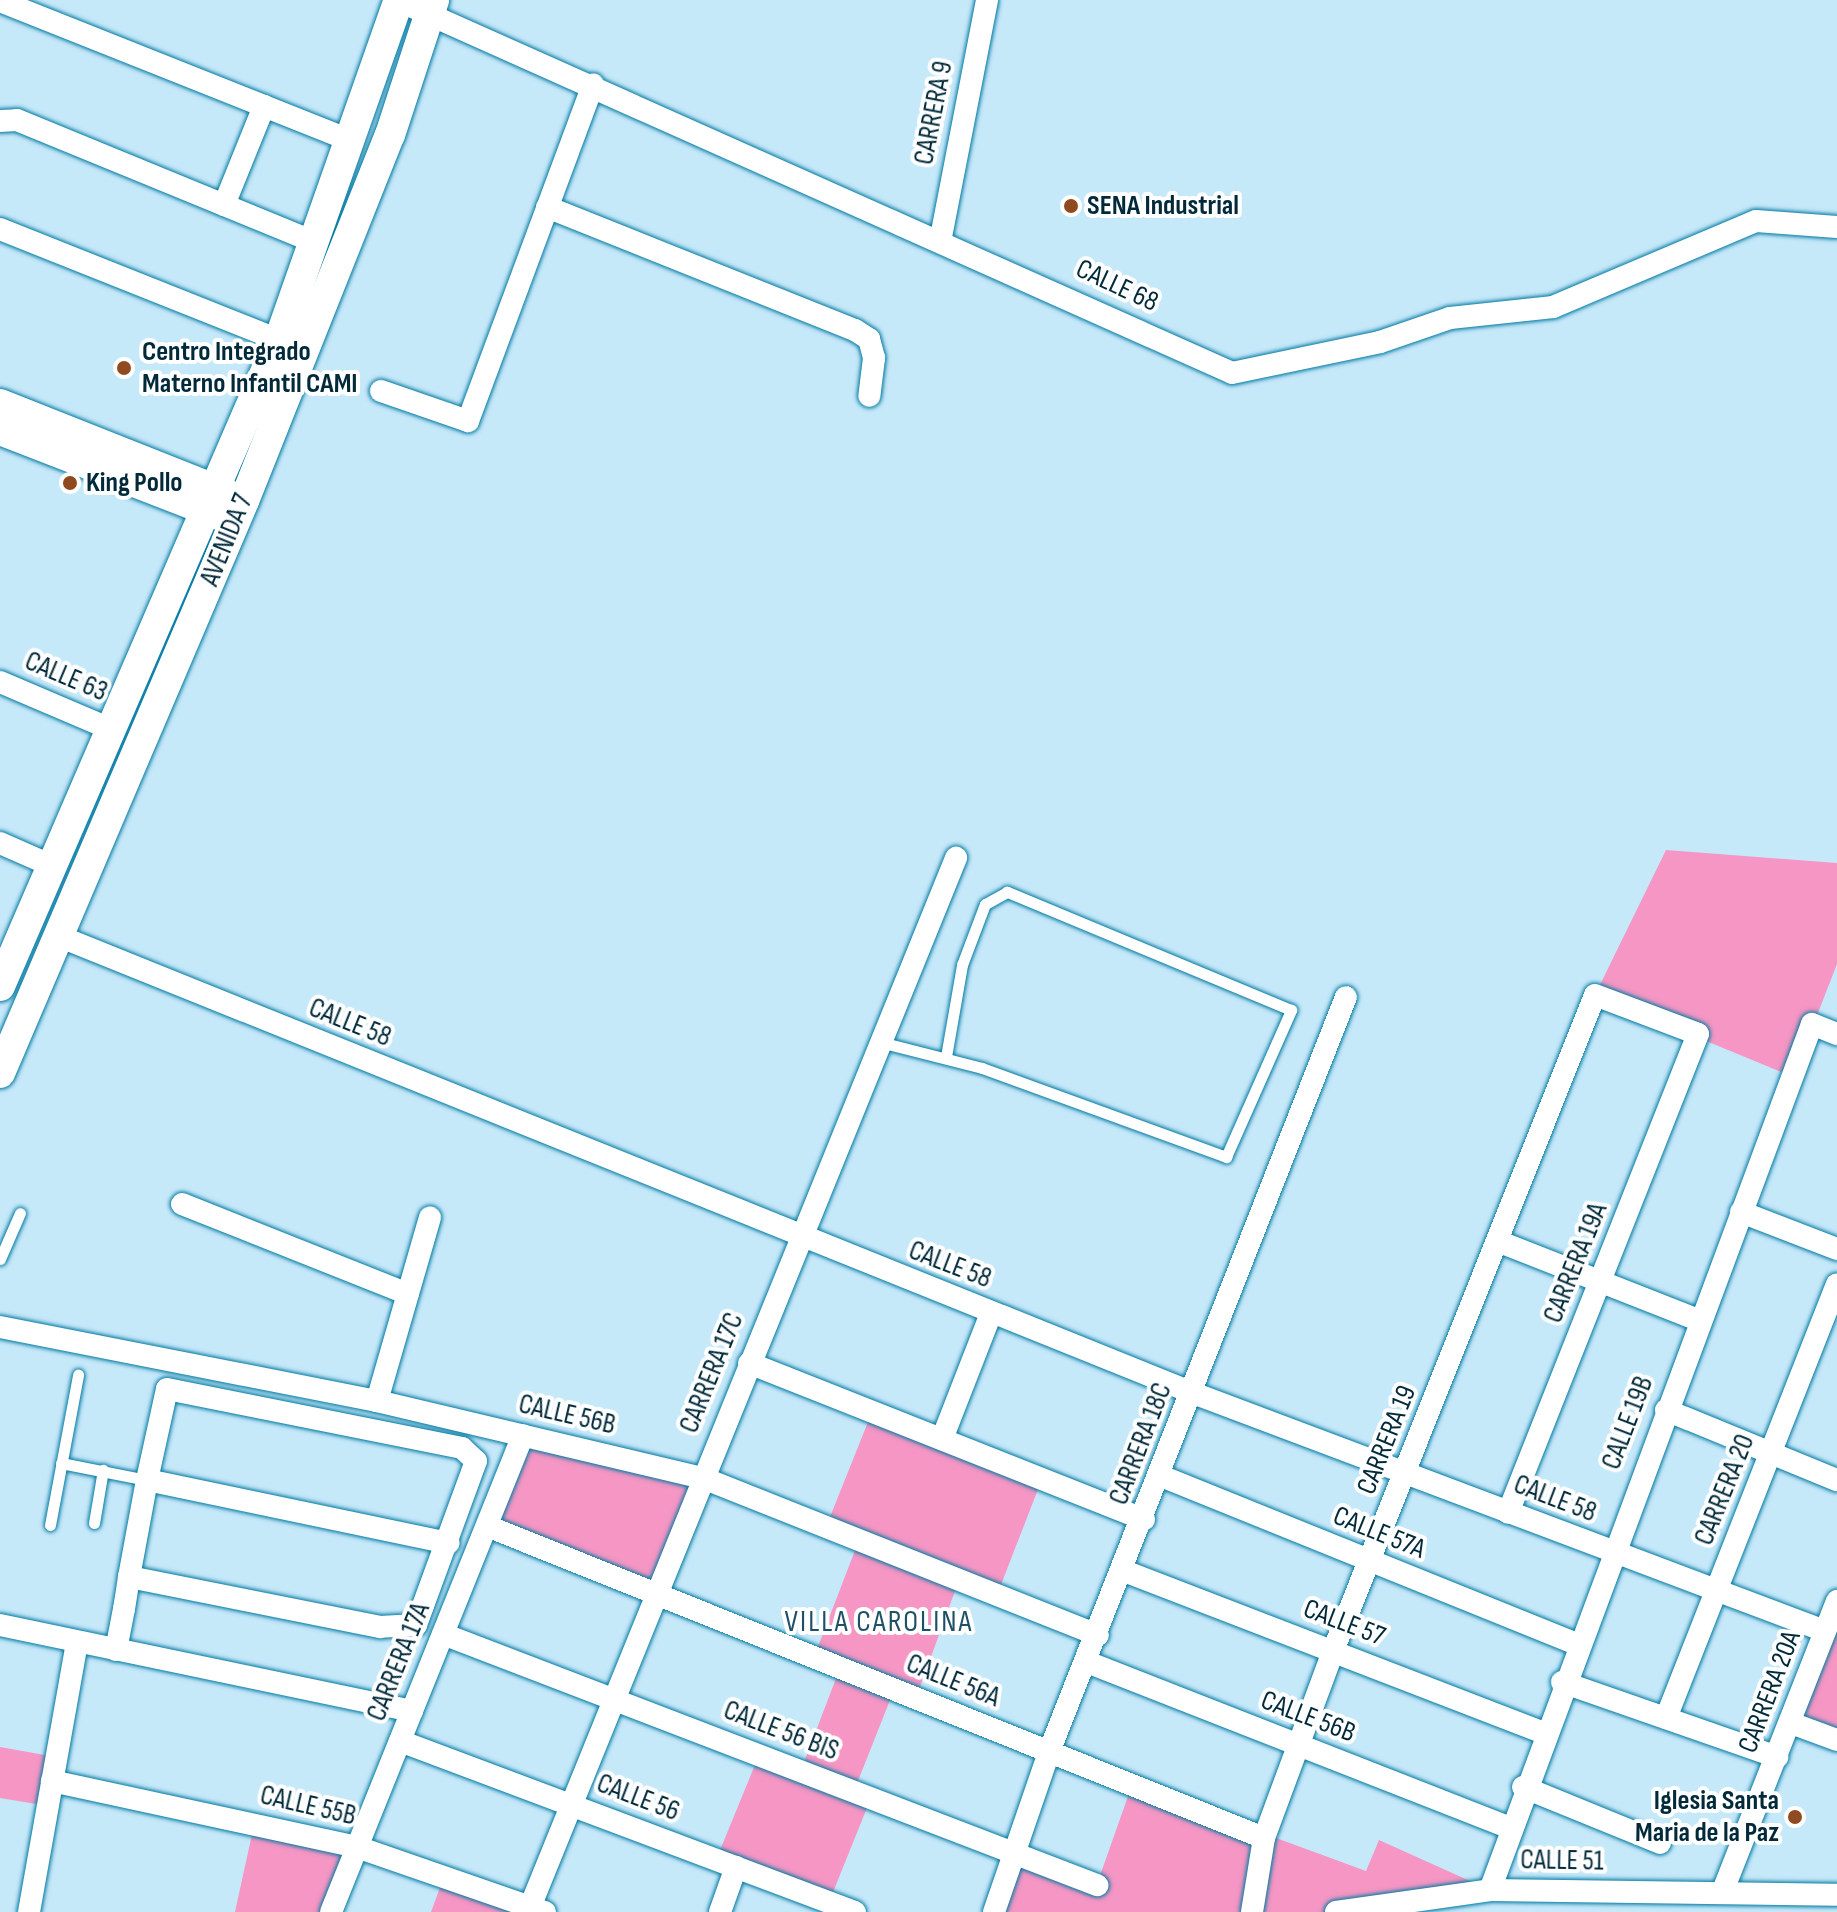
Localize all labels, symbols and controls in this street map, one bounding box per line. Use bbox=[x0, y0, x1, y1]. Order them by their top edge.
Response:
street label: CARRERA 9 bbox=[908, 58, 960, 168]
place label: SENA Industrial bbox=[1087, 189, 1239, 223]
marker: SENA Industrial bbox=[1062, 197, 1080, 215]
street label: CALLE 68 bbox=[1071, 252, 1163, 320]
place label: Centro Integrado Materno Infantil CAMI bbox=[142, 335, 358, 401]
marker: Centro Integrado Materno Infantil CAMI bbox=[113, 357, 135, 379]
place label: King Pollo bbox=[86, 466, 183, 500]
marker: King Pollo bbox=[61, 474, 79, 492]
street label: AVENIDA 7 bbox=[193, 489, 261, 591]
street label: CALLE 63 bbox=[20, 645, 112, 709]
street label: CALLE 58 bbox=[304, 991, 396, 1055]
street label: CARRERA 19A bbox=[1537, 1198, 1615, 1328]
street label: CALLE 58 bbox=[904, 1234, 996, 1296]
street label: CARRERA 17C bbox=[673, 1308, 751, 1438]
street label: CALLE 19B bbox=[1595, 1372, 1661, 1474]
street label: CARRERA 18C bbox=[1102, 1378, 1180, 1510]
street label: CARRERA 19 bbox=[1350, 1381, 1424, 1499]
street label: CALLE 56B bbox=[515, 1388, 619, 1442]
street label: CARRERA 20 bbox=[1688, 1430, 1762, 1550]
street label: CALLE 58 bbox=[1509, 1468, 1601, 1530]
street label: CALLE 57A bbox=[1328, 1499, 1430, 1567]
street label: CALLE 57 bbox=[1298, 1592, 1390, 1654]
street label: CARRERA 17A bbox=[360, 1598, 438, 1726]
district label: VILLA CAROLINA bbox=[785, 1604, 973, 1640]
street label: CARRERA 20A bbox=[1731, 1626, 1809, 1758]
street label: CALLE 56A bbox=[901, 1647, 1005, 1715]
street label: CALLE 56B bbox=[1256, 1684, 1360, 1750]
street label: CALLE 56 BIS bbox=[719, 1694, 843, 1768]
street label: CALLE 56 bbox=[592, 1767, 684, 1829]
street label: CALLE 55B bbox=[257, 1779, 359, 1833]
place label: Iglesia Santa Maria de la Paz bbox=[1635, 1784, 1779, 1850]
marker: Iglesia Santa Maria de la Paz bbox=[1786, 1808, 1804, 1826]
street label: CALLE 51 bbox=[1520, 1843, 1604, 1879]

